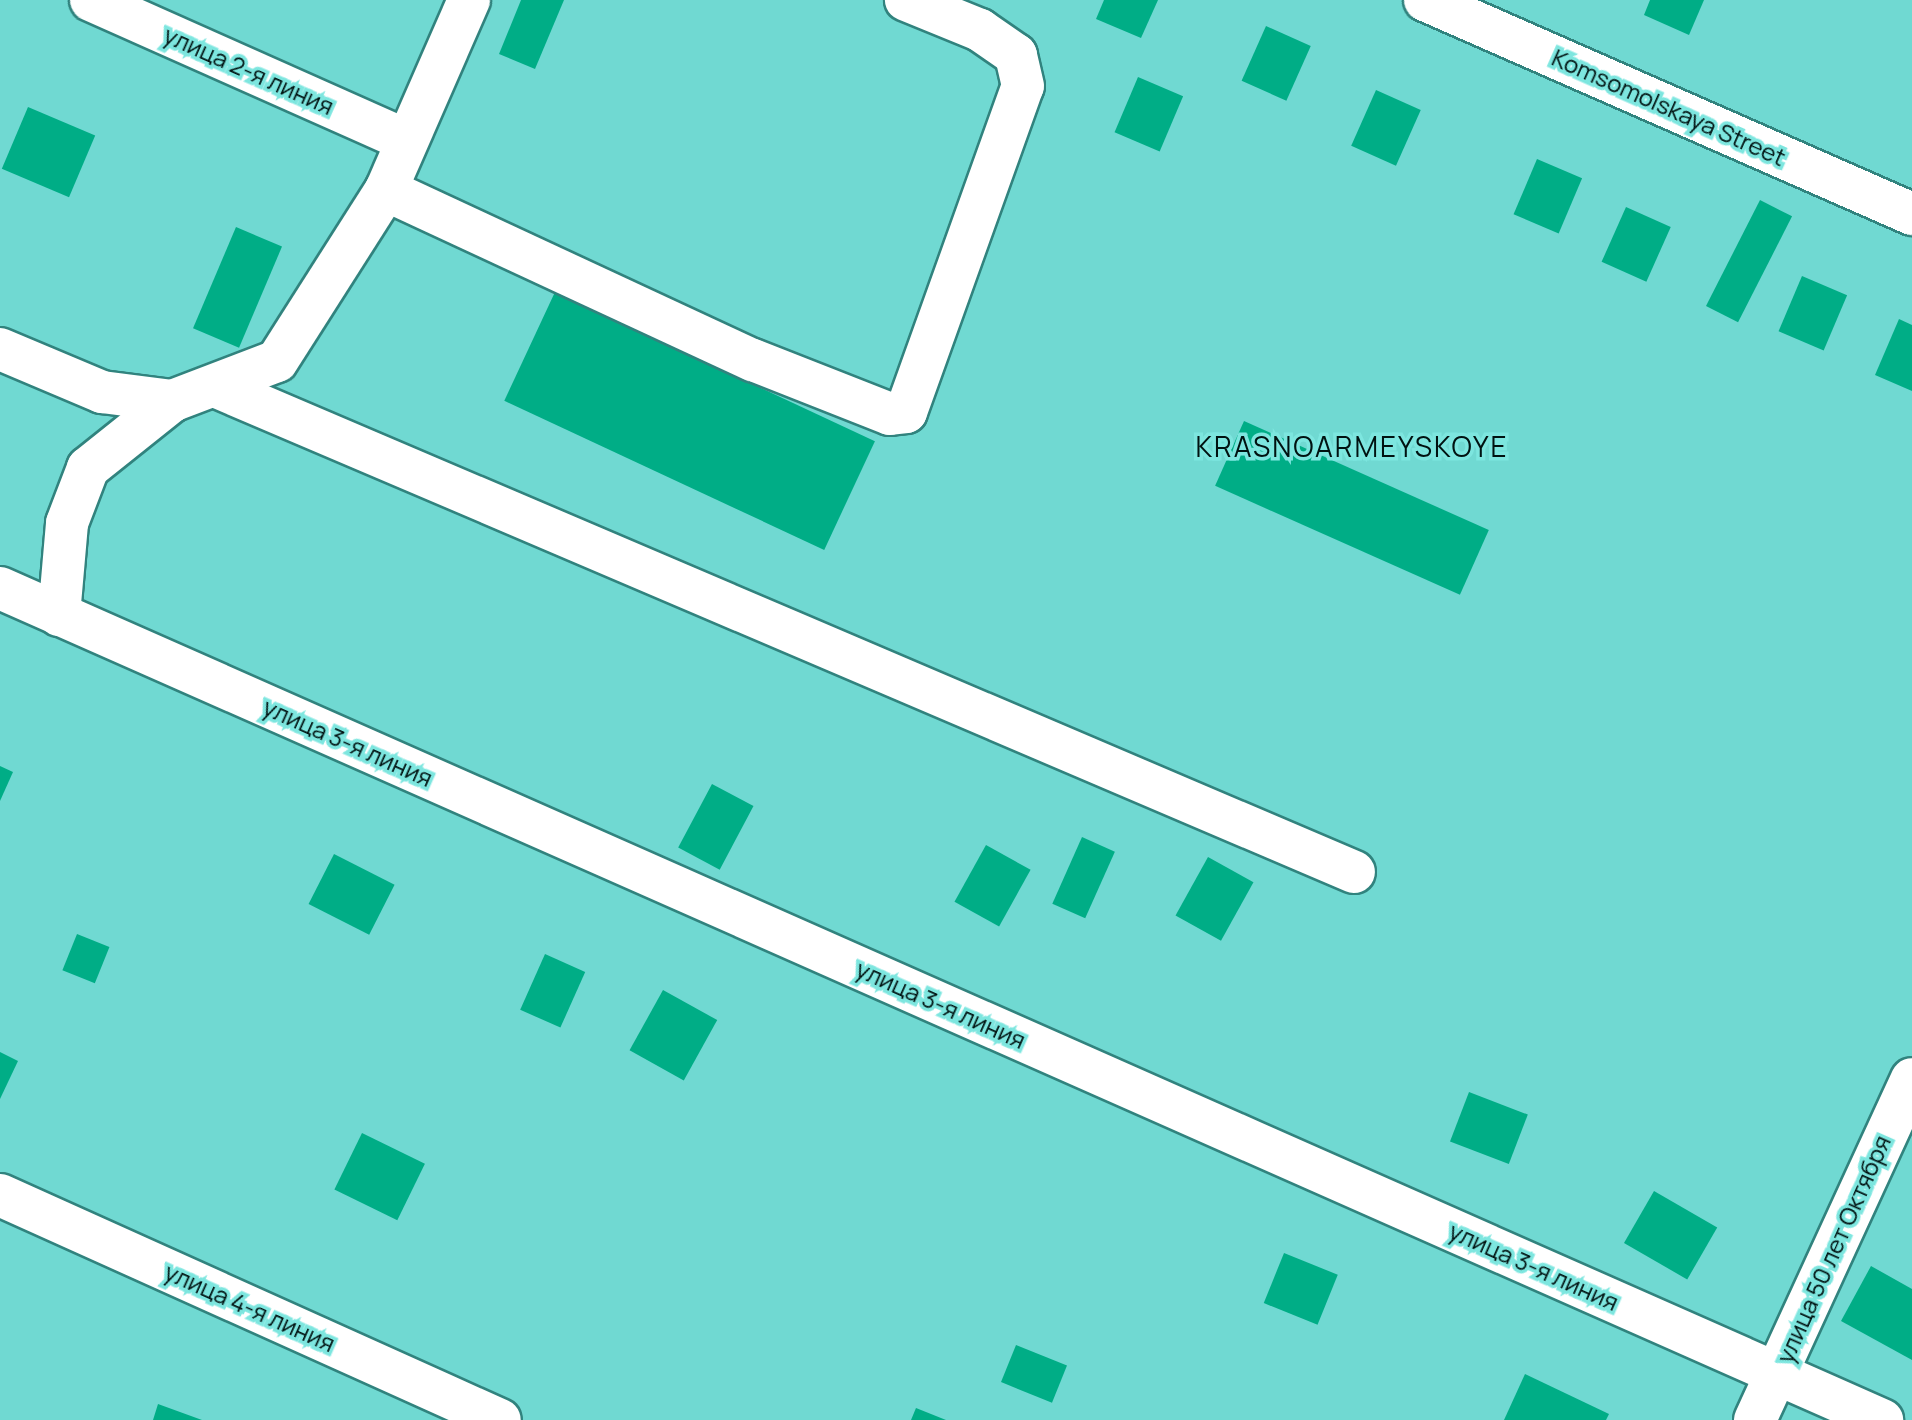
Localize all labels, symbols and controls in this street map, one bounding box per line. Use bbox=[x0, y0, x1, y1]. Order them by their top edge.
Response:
street label: улица 2-я линия bbox=[160, 20, 338, 120]
street label: Komsomolskaya Street bbox=[1548, 42, 1790, 172]
district label: KRASNOARMEYSKOYE bbox=[1195, 429, 1509, 463]
street label: улица 3-я линия bbox=[259, 692, 437, 792]
street label: улица 3-я линия bbox=[852, 954, 1030, 1054]
street label: улица 50 лет Октября bbox=[1770, 1131, 1896, 1367]
street label: улица 3-я линия bbox=[1445, 1216, 1623, 1316]
street label: улица 4-я линия bbox=[160, 1257, 340, 1357]

